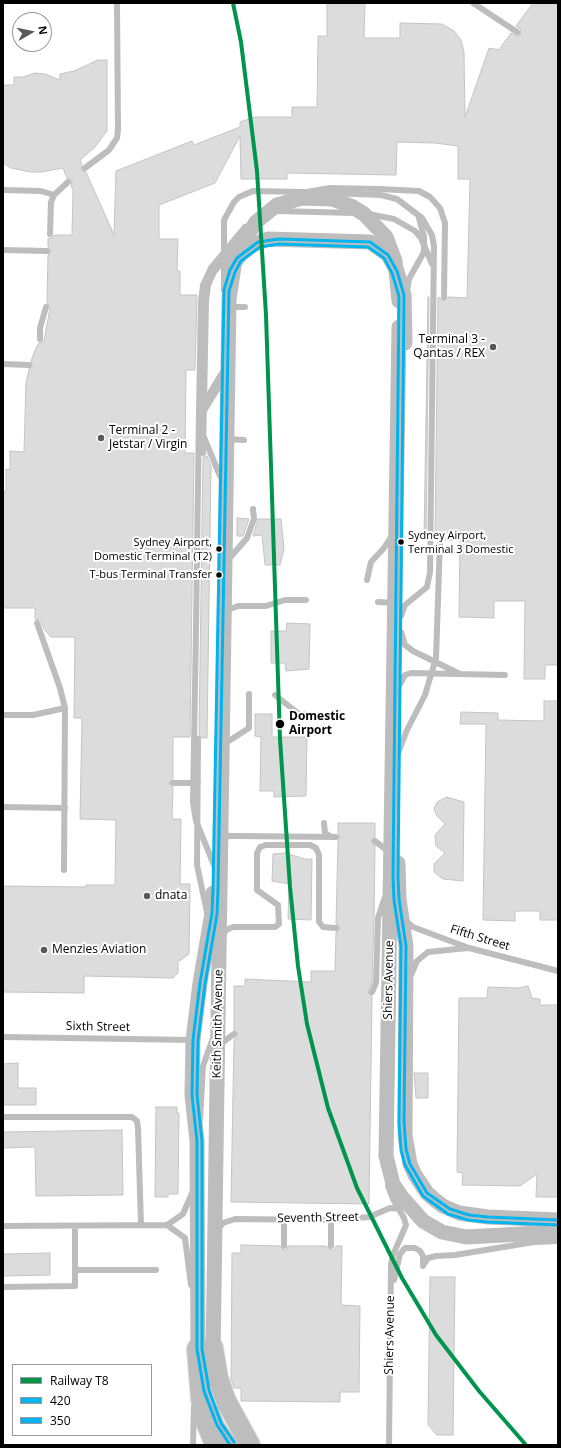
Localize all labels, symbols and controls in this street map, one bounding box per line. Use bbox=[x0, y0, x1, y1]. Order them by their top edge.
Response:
north arrow bbox=[12, 12, 52, 52]
text: N bbox=[35, 25, 51, 36]
place label: Terminal 3 - Qantas / REX bbox=[413, 333, 485, 361]
marker: Terminal 3 - Qantas / REX bbox=[488, 342, 498, 352]
place label: Terminal 2 - Jetstar / Virgin bbox=[109, 424, 187, 452]
marker: Terminal 2 - Jetstar / Virgin bbox=[96, 433, 106, 443]
place label: Sydney Airport, Terminal 3 Domestic bbox=[408, 529, 513, 555]
place label: Sydney Airport, Domestic Terminal (T2) bbox=[94, 536, 212, 562]
marker: Sydney Airport, Terminal 3 Domestic bbox=[396, 537, 406, 547]
marker: Sydney Airport, Domestic Terminal (T2) bbox=[214, 544, 224, 554]
place label: T-bus Terminal Transfer bbox=[90, 568, 212, 582]
marker: T-bus Terminal Transfer bbox=[214, 570, 224, 580]
place label: Domestic Airport bbox=[289, 710, 345, 738]
marker: Domestic Airport bbox=[274, 718, 286, 730]
place label: dnata bbox=[155, 889, 187, 903]
marker: dnata bbox=[142, 891, 152, 901]
street label: Fifth Street bbox=[448, 922, 512, 954]
street label: Shiers Avenue bbox=[381, 940, 397, 1020]
place label: Menzies Aviation bbox=[52, 943, 146, 957]
marker: Menzies Aviation bbox=[39, 945, 49, 955]
street label: Keith Smith Avenue bbox=[210, 969, 226, 1079]
street label: Sixth Street bbox=[66, 1019, 130, 1035]
street label: Seventh Street bbox=[277, 1210, 359, 1226]
street label: Shiers Avenue bbox=[382, 1295, 398, 1375]
legend bbox=[12, 1364, 152, 1436]
text: Railway T8 bbox=[50, 1372, 109, 1389]
text: 420 bbox=[50, 1392, 71, 1409]
text: 350 bbox=[50, 1412, 71, 1429]

